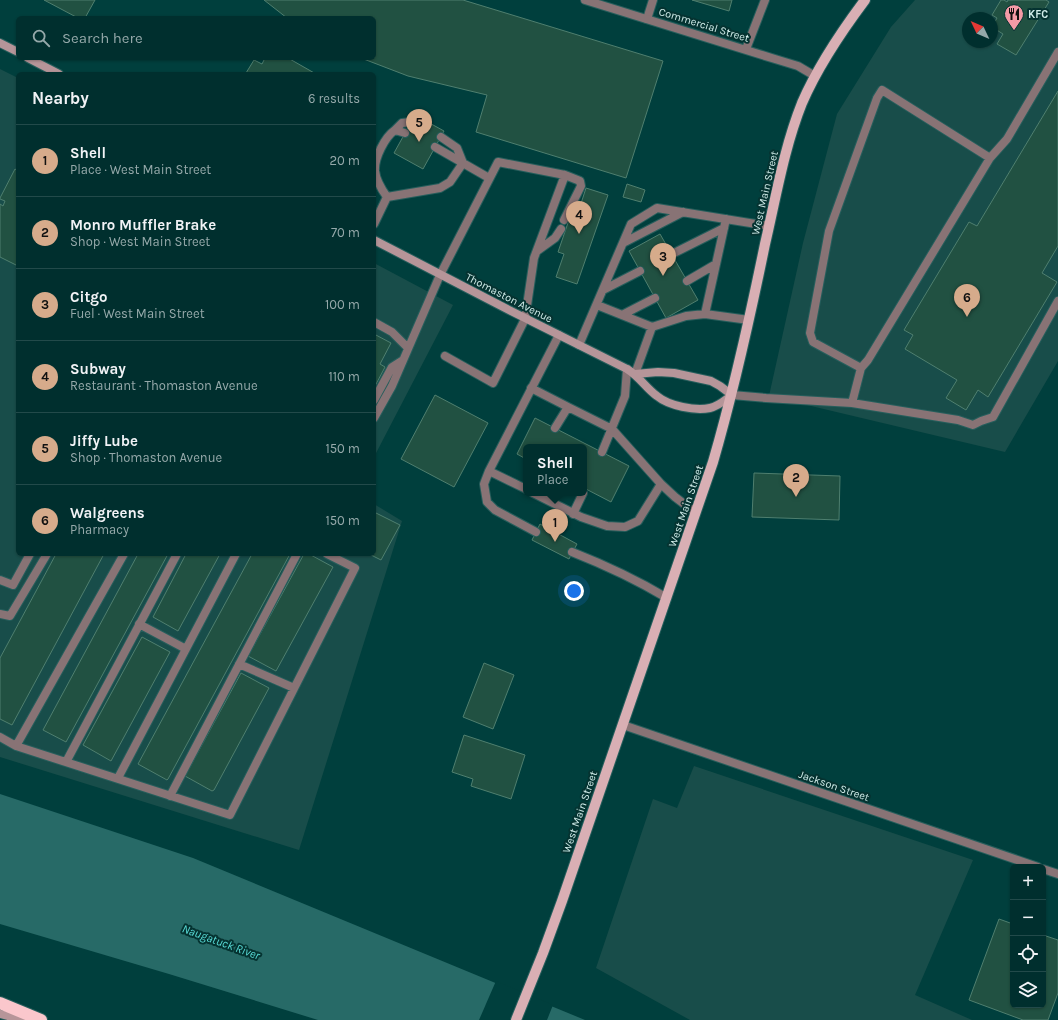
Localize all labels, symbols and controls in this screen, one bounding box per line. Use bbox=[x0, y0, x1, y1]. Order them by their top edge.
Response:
restaurant icon: KFC bbox=[1003, 3, 1025, 31]
street label: Commercial Street bbox=[657, 5, 751, 45]
place label: KFC bbox=[1028, 8, 1048, 21]
north arrow bbox=[962, 12, 998, 48]
search box bbox=[16, 16, 376, 60]
icon: search bbox=[30, 27, 52, 49]
text: Search here bbox=[62, 29, 143, 47]
text: Nearby bbox=[32, 88, 89, 108]
text: 6 results bbox=[308, 91, 360, 106]
pin: 5 bbox=[406, 109, 432, 142]
text: Shell bbox=[70, 144, 106, 162]
street label: West Main Street bbox=[749, 150, 781, 236]
text: 1 bbox=[43, 153, 47, 168]
text: 20 m bbox=[330, 153, 360, 168]
text: Place · West Main Street bbox=[70, 162, 211, 177]
pin: 4 bbox=[566, 201, 592, 234]
text: Monro Muffler Brake bbox=[70, 216, 216, 234]
text: 2 bbox=[41, 225, 49, 240]
text: 70 m bbox=[331, 225, 360, 240]
text: Shop · West Main Street bbox=[70, 234, 210, 249]
pin: 3 bbox=[650, 243, 676, 276]
street label: Thomaston Avenue bbox=[463, 270, 555, 326]
pin: 6 bbox=[954, 284, 980, 317]
text: Citgo bbox=[70, 288, 108, 306]
text: 3 bbox=[41, 297, 49, 312]
text: 100 m bbox=[325, 297, 360, 312]
text: Fuel · West Main Street bbox=[70, 306, 205, 321]
text: Subway bbox=[70, 360, 126, 378]
text: 4 bbox=[41, 369, 49, 384]
text: 110 m bbox=[328, 369, 360, 384]
text: Restaurant · Thomaston Avenue bbox=[70, 378, 258, 393]
text: Jiffy Lube bbox=[70, 432, 138, 450]
text: 5 bbox=[41, 441, 49, 456]
text: 150 m bbox=[325, 441, 360, 456]
popup bbox=[523, 444, 587, 496]
text: Shop · Thomaston Avenue bbox=[70, 450, 222, 465]
text: Shell bbox=[537, 454, 573, 472]
street label: West Main Street bbox=[666, 463, 706, 549]
pin: 2 bbox=[783, 464, 809, 497]
text: Place bbox=[537, 472, 568, 487]
text: Walgreens bbox=[70, 504, 145, 522]
pin: 1 bbox=[542, 509, 568, 542]
text: 6 bbox=[41, 513, 49, 528]
text: 150 m bbox=[325, 513, 360, 528]
text: Pharmacy bbox=[70, 522, 129, 537]
your location bbox=[564, 581, 584, 601]
street label: Jackson Street bbox=[797, 768, 871, 804]
street label: West Main Street bbox=[560, 769, 600, 855]
map controls bbox=[1010, 864, 1046, 1008]
button: + bbox=[1010, 864, 1046, 900]
button: − bbox=[1010, 900, 1046, 936]
water label: Naugatuck River bbox=[180, 921, 263, 963]
button: locate bbox=[1010, 936, 1046, 972]
button: layers bbox=[1010, 972, 1046, 1008]

